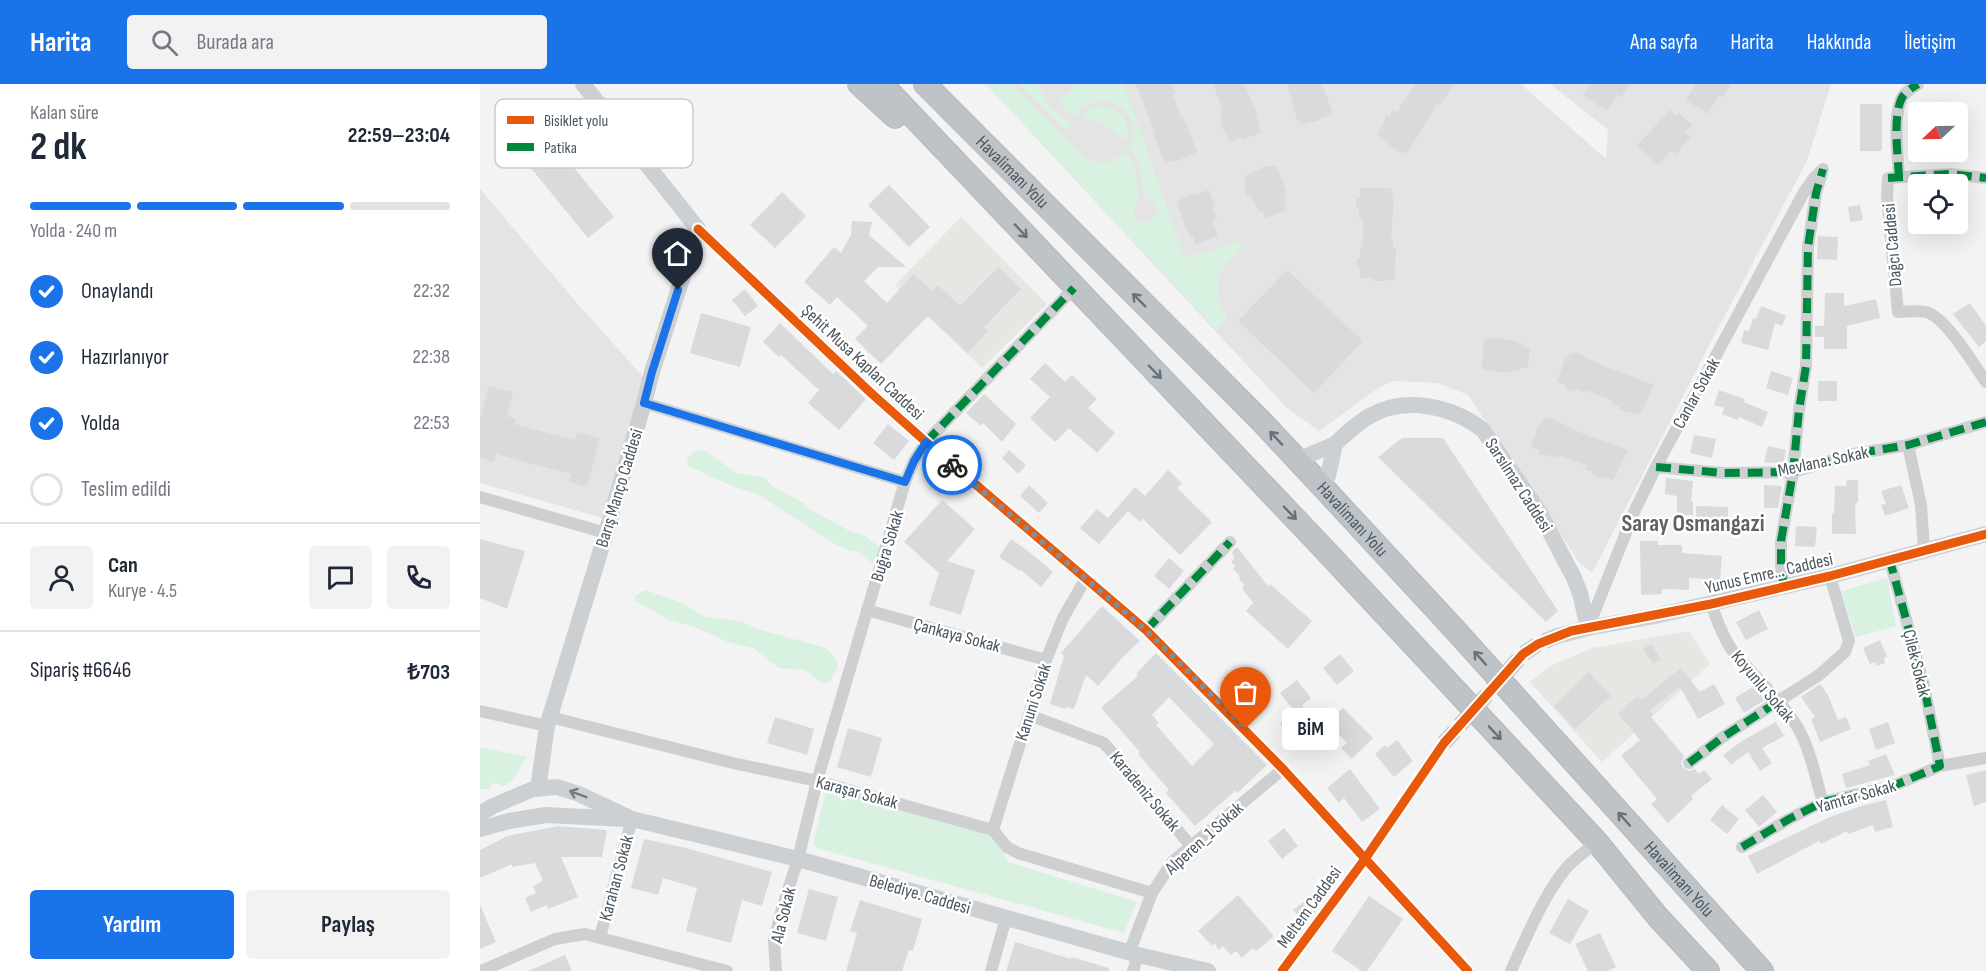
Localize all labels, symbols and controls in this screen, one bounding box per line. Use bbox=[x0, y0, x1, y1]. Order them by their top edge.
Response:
search box bbox=[127, 15, 547, 69]
text: Harita bbox=[30, 26, 91, 59]
icon: search bbox=[148, 26, 181, 59]
text: Burada ara bbox=[196, 29, 274, 56]
text: Ana sayfa bbox=[1630, 30, 1698, 55]
text: Harita bbox=[1731, 30, 1774, 55]
text: Hakkında bbox=[1807, 30, 1871, 55]
text: İletişim bbox=[1904, 30, 1956, 55]
legend bbox=[495, 99, 693, 168]
text: Kalan süre bbox=[30, 101, 99, 125]
north arrow bbox=[1908, 102, 1968, 162]
map controls bbox=[1908, 102, 1968, 234]
text: Bisiklet yolu bbox=[544, 112, 608, 131]
text: 22:59–23:04 bbox=[348, 122, 450, 149]
text: 2 dk bbox=[30, 124, 87, 171]
street label: Havalimanı Yolu bbox=[972, 131, 1053, 213]
text: Patika bbox=[544, 139, 577, 158]
button: locate bbox=[1908, 174, 1968, 234]
street label: Dağcı Caddesi bbox=[1878, 202, 1907, 287]
text: Yolda · 240 m bbox=[30, 219, 117, 243]
one-way arrow bbox=[1014, 224, 1028, 239]
pin bbox=[652, 228, 703, 290]
icon: home bbox=[661, 237, 694, 270]
icon: check bbox=[30, 275, 63, 308]
text: Onaylandı bbox=[81, 278, 153, 305]
text: 22:32 bbox=[413, 279, 450, 303]
one-way arrow bbox=[1131, 292, 1146, 307]
street label: Şehit Musa Kaplan Caddesi bbox=[797, 300, 928, 424]
icon: check bbox=[30, 341, 63, 374]
text: Hazırlanıyor bbox=[81, 344, 169, 371]
text: 22:38 bbox=[413, 345, 450, 369]
street label: Canlar Sokak bbox=[1669, 354, 1724, 432]
one-way arrow bbox=[1148, 365, 1163, 380]
icon: check bbox=[30, 407, 63, 440]
text: Yolda bbox=[81, 410, 120, 437]
text: 22:53 bbox=[413, 411, 450, 435]
street label: Barış Manço Caddesi bbox=[591, 426, 648, 550]
one-way arrow bbox=[1269, 431, 1283, 446]
street label: Sarsılmaz Caddesi bbox=[1480, 434, 1557, 536]
courier bbox=[922, 435, 982, 495]
street label: Mevlana. Sokak bbox=[1776, 442, 1870, 481]
icon: bike bbox=[936, 449, 969, 482]
text: Teslim edildi bbox=[81, 476, 171, 503]
street label: Havalimanı Yolu bbox=[1312, 478, 1392, 561]
one-way arrow bbox=[1283, 506, 1298, 521]
street label: Buğra Sokak bbox=[867, 508, 908, 584]
district label: Saray Osmangazi bbox=[1621, 509, 1765, 538]
button: person bbox=[30, 546, 93, 609]
button: chat bbox=[309, 546, 372, 609]
button: phone bbox=[387, 546, 450, 609]
street label: Yunus Emre... Caddesi bbox=[1703, 549, 1835, 598]
text: Can bbox=[108, 552, 138, 579]
text: Kurye · 4.5 bbox=[108, 579, 177, 603]
street label: Çankaya Sokak bbox=[911, 614, 1003, 657]
street label: Çilek Sokak bbox=[1898, 627, 1935, 699]
street label: Koyunlu Sokak bbox=[1727, 646, 1799, 726]
one-way arrow bbox=[1473, 651, 1487, 666]
text: Sipariş #6646 bbox=[30, 657, 131, 684]
text: ₺703 bbox=[408, 659, 450, 686]
street label: Kanuni Sokak bbox=[1011, 661, 1056, 743]
pin bbox=[1220, 667, 1271, 729]
icon: bag bbox=[1229, 676, 1262, 709]
callout: BİM bbox=[1282, 708, 1339, 750]
text: BİM bbox=[1297, 717, 1324, 741]
one-way arrow bbox=[1488, 725, 1502, 740]
street label: Karadeniz Sokak bbox=[1105, 747, 1184, 836]
street label: Karaşar Sokak bbox=[814, 771, 900, 814]
street label: Yamtar Sokak bbox=[1814, 775, 1898, 818]
one-way arrow bbox=[570, 788, 588, 799]
street label: Alperen_1 Sokak bbox=[1160, 798, 1248, 880]
one-way arrow bbox=[1617, 812, 1631, 827]
street label: Karahan Sokak bbox=[595, 833, 638, 923]
street label: Havalimanı Yolu bbox=[1639, 837, 1718, 921]
street label: Meltem Caddesi bbox=[1273, 862, 1346, 952]
street label: Belediye. Caddesi bbox=[867, 870, 973, 919]
street label: Ala Sokak bbox=[766, 885, 801, 946]
button: Yardım bbox=[30, 890, 234, 959]
button: Paylaş bbox=[246, 890, 450, 959]

